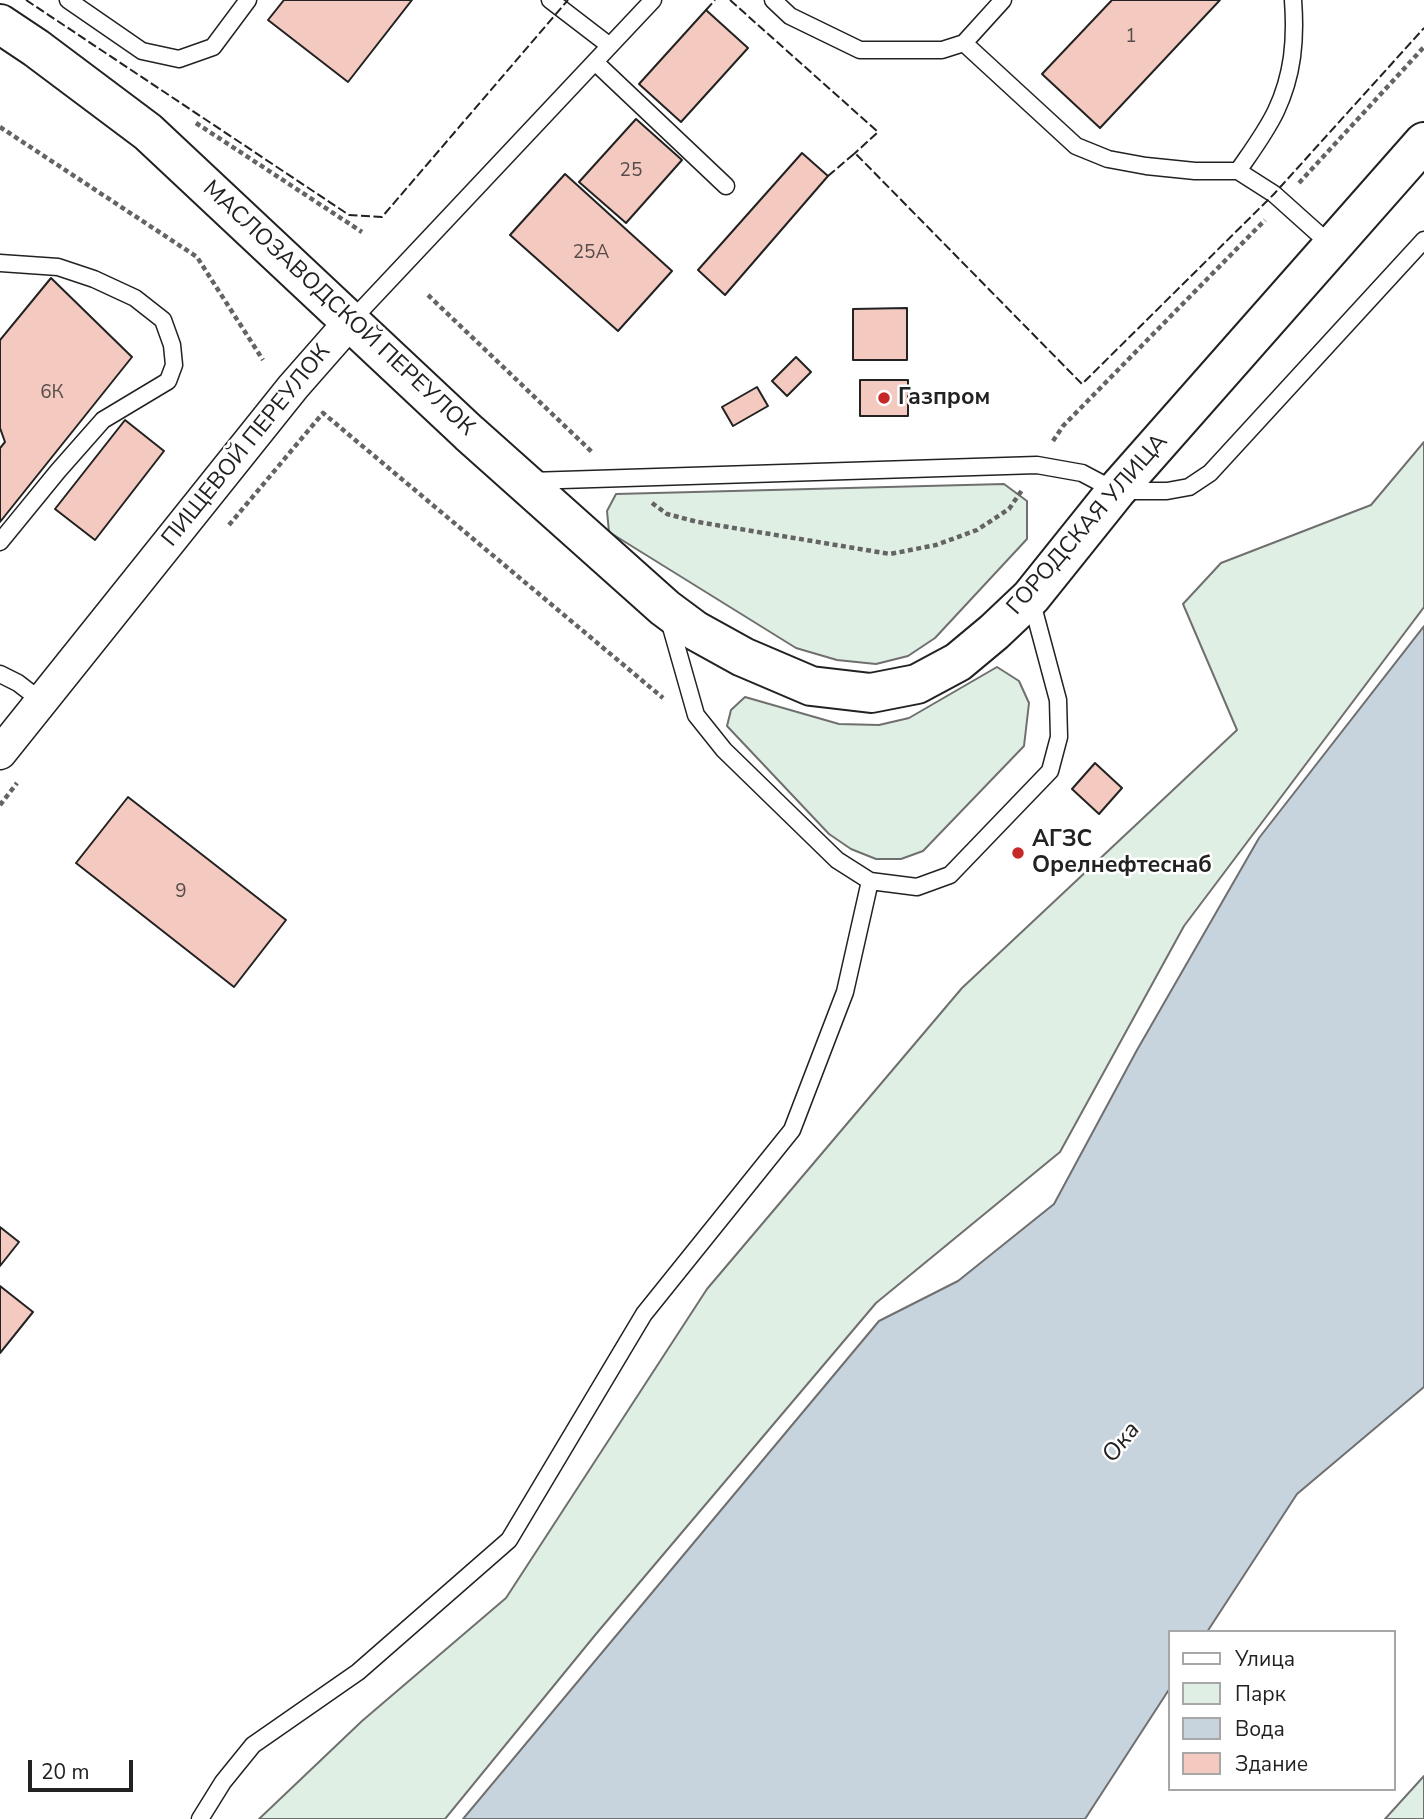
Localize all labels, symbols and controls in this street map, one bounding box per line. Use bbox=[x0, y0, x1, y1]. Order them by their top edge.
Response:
house number: 1 bbox=[1125, 26, 1137, 48]
house number: 25 bbox=[620, 160, 642, 182]
street label: МАСЛОЗАВОДСКОЙ ПЕРЕУЛОК bbox=[196, 176, 480, 442]
house number: 25А bbox=[573, 242, 609, 264]
street label: ПИЩЕВОЙ ПЕРЕУЛОК bbox=[157, 339, 337, 553]
house number: 6К bbox=[40, 382, 64, 404]
place label: Газпром bbox=[898, 384, 990, 412]
marker: Газпром bbox=[876, 390, 892, 406]
street label: ГОРОДСКАЯ УЛИЦА bbox=[1002, 429, 1174, 621]
place label: АГЗС Орелнефтеснаб bbox=[1032, 826, 1212, 880]
marker: АГЗС Орелнефтеснаб bbox=[1010, 845, 1026, 861]
house number: 9 bbox=[175, 881, 187, 903]
water label: Ока bbox=[1097, 1417, 1147, 1469]
legend bbox=[1168, 1630, 1396, 1791]
text: Улица bbox=[1235, 1645, 1295, 1673]
text: Парк bbox=[1235, 1680, 1286, 1708]
text: Вода bbox=[1235, 1715, 1285, 1743]
scale bar bbox=[32, 1745, 136, 1789]
text: Здание bbox=[1235, 1750, 1308, 1778]
text: 20 m bbox=[41, 1758, 90, 1786]

